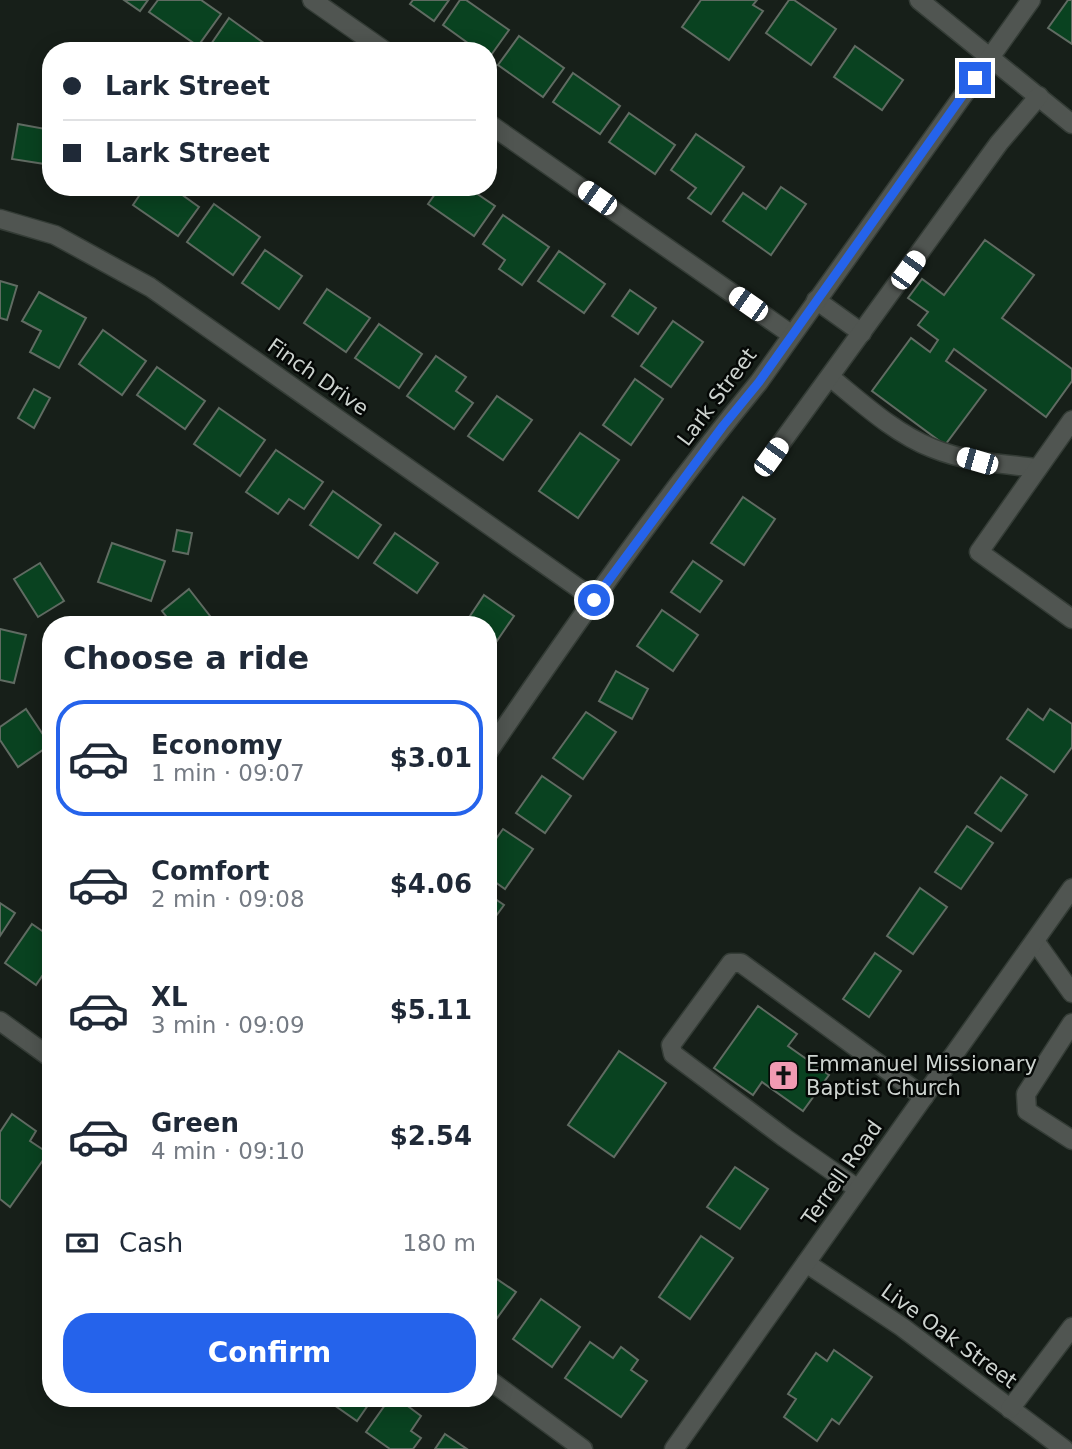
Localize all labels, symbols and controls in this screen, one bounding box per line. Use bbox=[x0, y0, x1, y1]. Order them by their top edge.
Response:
route end bbox=[959, 62, 991, 94]
text: Lark Street bbox=[105, 71, 270, 101]
text: Lark Street bbox=[105, 138, 270, 168]
car bbox=[574, 177, 621, 219]
car bbox=[888, 247, 929, 293]
car bbox=[725, 283, 772, 325]
street label: Finch Drive bbox=[263, 334, 373, 420]
street label: Lark Street bbox=[673, 344, 761, 450]
car bbox=[751, 434, 792, 480]
car bbox=[954, 445, 1001, 477]
route start bbox=[578, 584, 610, 616]
text: Choose a ride bbox=[63, 639, 309, 677]
icon: car bbox=[67, 727, 130, 790]
text: Economy bbox=[151, 730, 282, 760]
text: $3.01 bbox=[390, 743, 472, 773]
text: 1 min · 09:07 bbox=[151, 760, 305, 786]
icon: car bbox=[67, 853, 130, 916]
text: Comfort bbox=[151, 856, 269, 886]
text: $4.06 bbox=[390, 869, 472, 899]
text: 2 min · 09:08 bbox=[151, 886, 305, 912]
icon: car bbox=[67, 979, 130, 1042]
text: XL bbox=[151, 982, 188, 1012]
text: $5.11 bbox=[390, 995, 472, 1025]
text: 3 min · 09:09 bbox=[151, 1012, 305, 1038]
place label: Emmanuel Missionary Baptist Church bbox=[806, 1052, 1037, 1100]
church icon: Emmanuel Missionary Baptist Church bbox=[766, 1059, 800, 1093]
icon: car bbox=[67, 1105, 130, 1168]
text: Green bbox=[151, 1108, 239, 1138]
street label: Terrell Road bbox=[796, 1116, 887, 1231]
text: $2.54 bbox=[390, 1121, 472, 1151]
text: 4 min · 09:10 bbox=[151, 1138, 305, 1164]
icon: cash bbox=[63, 1224, 101, 1262]
text: Cash bbox=[119, 1228, 183, 1258]
text: 180 m bbox=[402, 1230, 476, 1256]
street label: Live Oak Street bbox=[877, 1279, 1021, 1393]
button: Confirm bbox=[63, 1313, 476, 1393]

